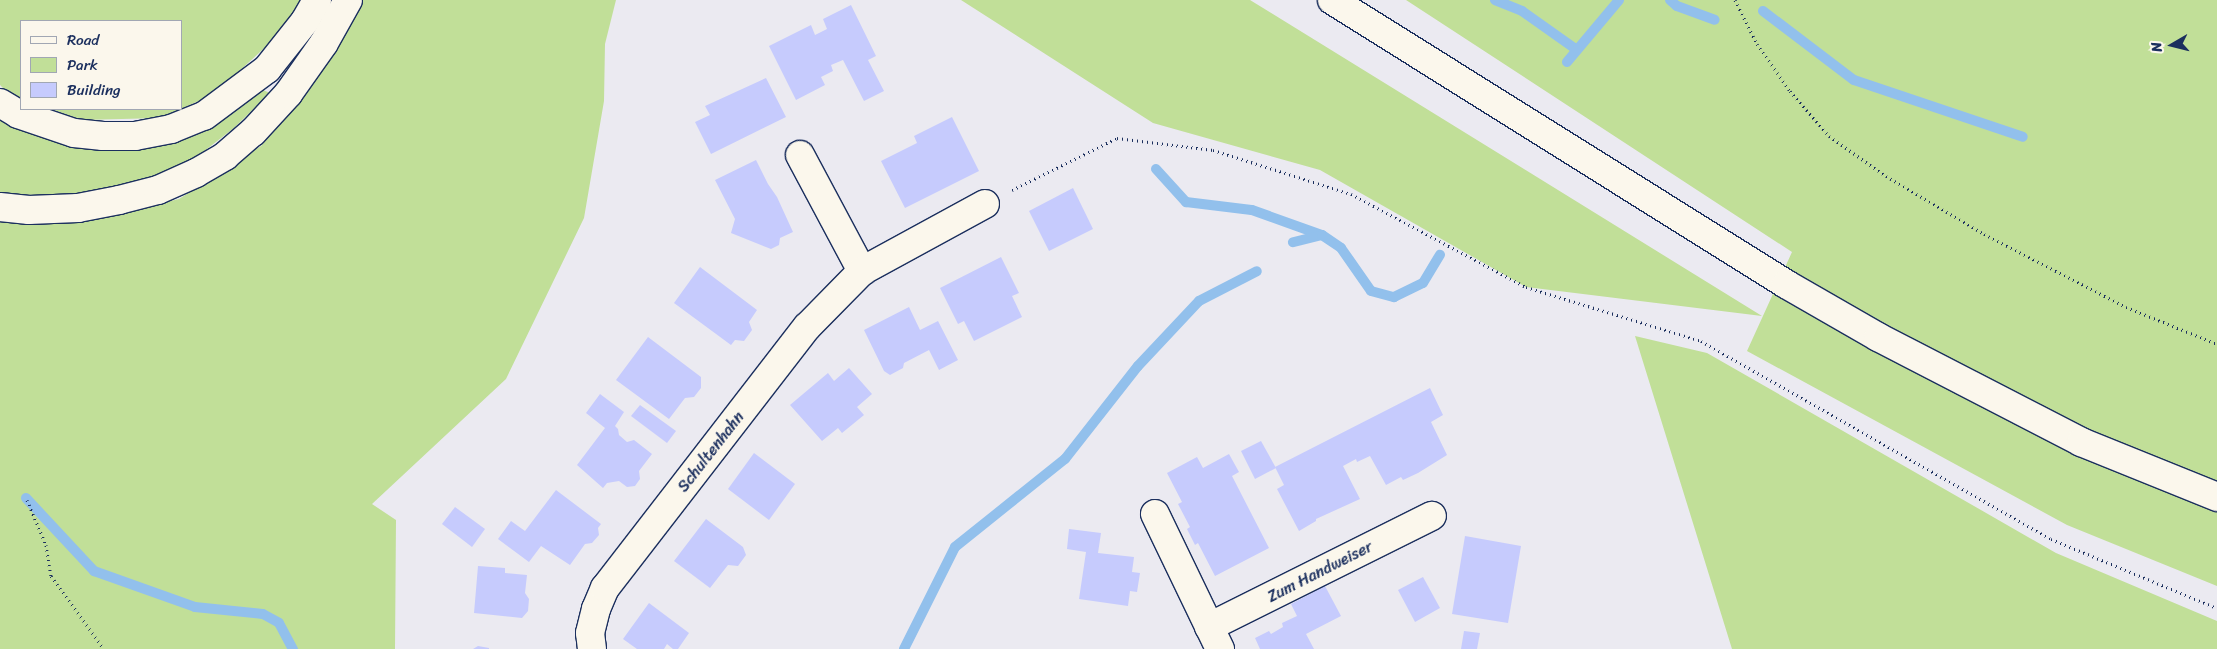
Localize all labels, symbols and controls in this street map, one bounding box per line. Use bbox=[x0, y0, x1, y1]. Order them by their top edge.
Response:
legend bbox=[20, 20, 182, 110]
north arrow bbox=[2147, 20, 2197, 70]
text: Road bbox=[67, 27, 99, 53]
text: N bbox=[2144, 41, 2170, 54]
text: Park bbox=[67, 52, 98, 78]
text: Building bbox=[67, 77, 121, 103]
street label: Schultenhahn bbox=[674, 408, 748, 496]
street label: Zum Handweiser bbox=[1264, 537, 1376, 607]

